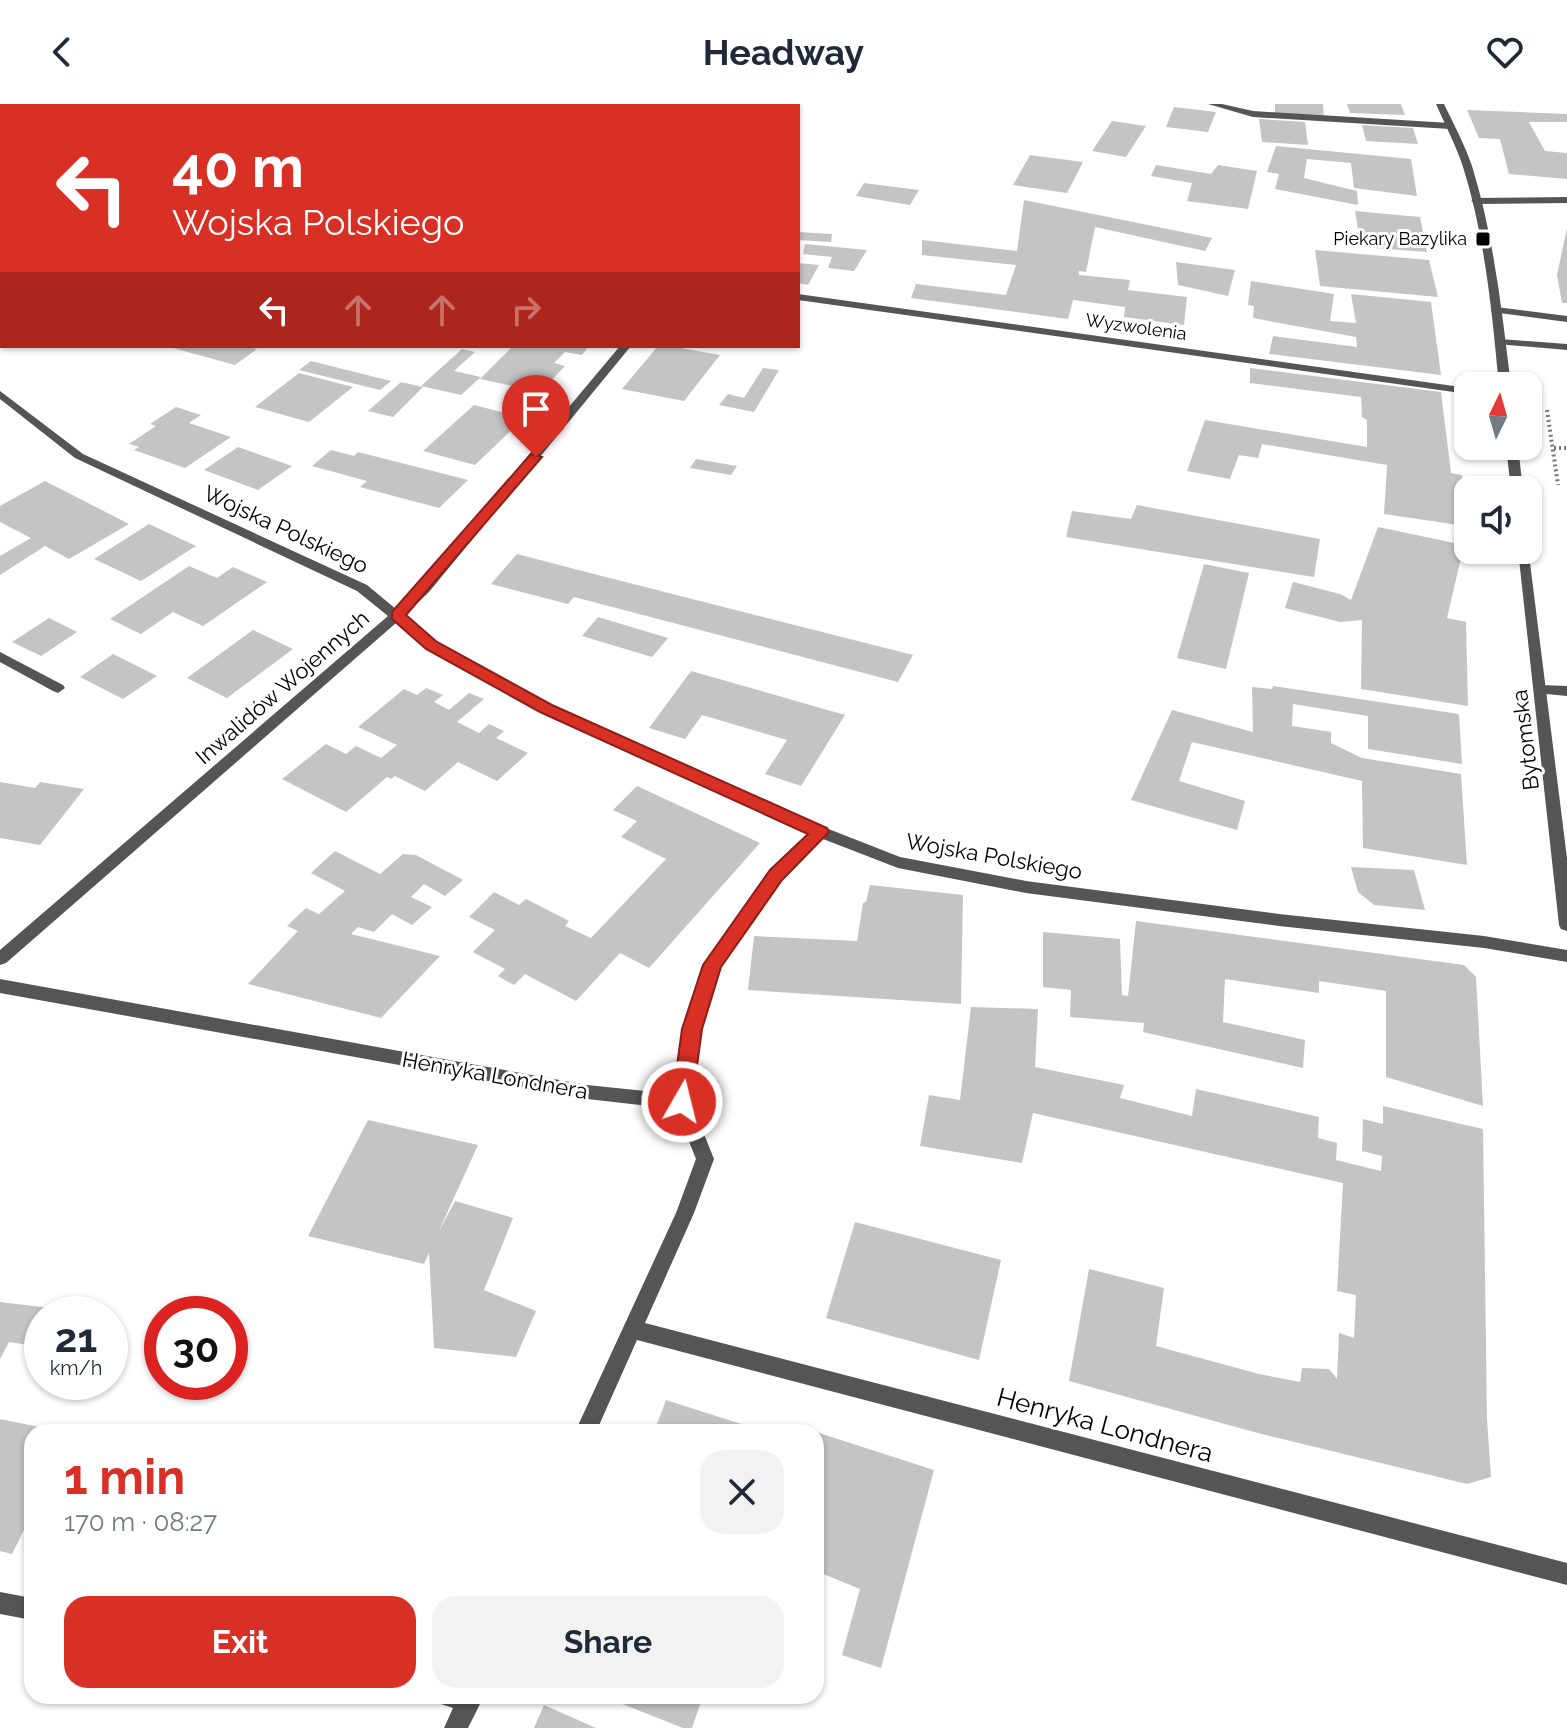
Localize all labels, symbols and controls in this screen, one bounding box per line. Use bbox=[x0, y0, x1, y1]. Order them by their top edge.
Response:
icon: back bbox=[40, 30, 84, 74]
icon: heart bbox=[1483, 30, 1527, 74]
text: Headway bbox=[703, 31, 864, 73]
text: 40 m bbox=[172, 134, 304, 200]
icon: left bbox=[40, 136, 144, 240]
text: Wojska Polskiego bbox=[172, 201, 464, 243]
place label: Piekary Bazylika bbox=[1333, 228, 1467, 249]
marker: Piekary Bazylika bbox=[1474, 230, 1492, 248]
icon: left bbox=[252, 288, 296, 332]
icon: ahead bbox=[336, 288, 380, 332]
icon: ahead bbox=[420, 288, 464, 332]
icon: right bbox=[504, 288, 548, 332]
street label: Wyzwolenia bbox=[1084, 309, 1188, 344]
north arrow bbox=[1454, 372, 1542, 460]
map controls bbox=[1454, 372, 1542, 564]
pin bbox=[502, 375, 570, 457]
icon: arrive bbox=[514, 387, 558, 431]
button: sound bbox=[1454, 476, 1542, 564]
street label: Wojska Polskiego bbox=[200, 479, 372, 579]
street label: Inwalidów Wojennych bbox=[190, 605, 374, 769]
street label: Bytomska bbox=[1506, 688, 1544, 792]
street label: Wojska Polskiego bbox=[904, 828, 1084, 884]
street label: Henryka Londnera bbox=[400, 1046, 590, 1104]
position arrow bbox=[640, 1060, 724, 1144]
speed limit sign: 30 bbox=[144, 1296, 248, 1400]
text: 21 bbox=[55, 1314, 97, 1361]
text: km/h bbox=[50, 1356, 102, 1380]
street label: Henryka Londnera bbox=[994, 1382, 1216, 1468]
text: 1 min bbox=[64, 1449, 185, 1505]
button: close bbox=[700, 1450, 784, 1534]
text: 170 m · 08:27 bbox=[64, 1507, 217, 1537]
button: Exit bbox=[64, 1596, 416, 1688]
button: Share bbox=[432, 1596, 784, 1688]

